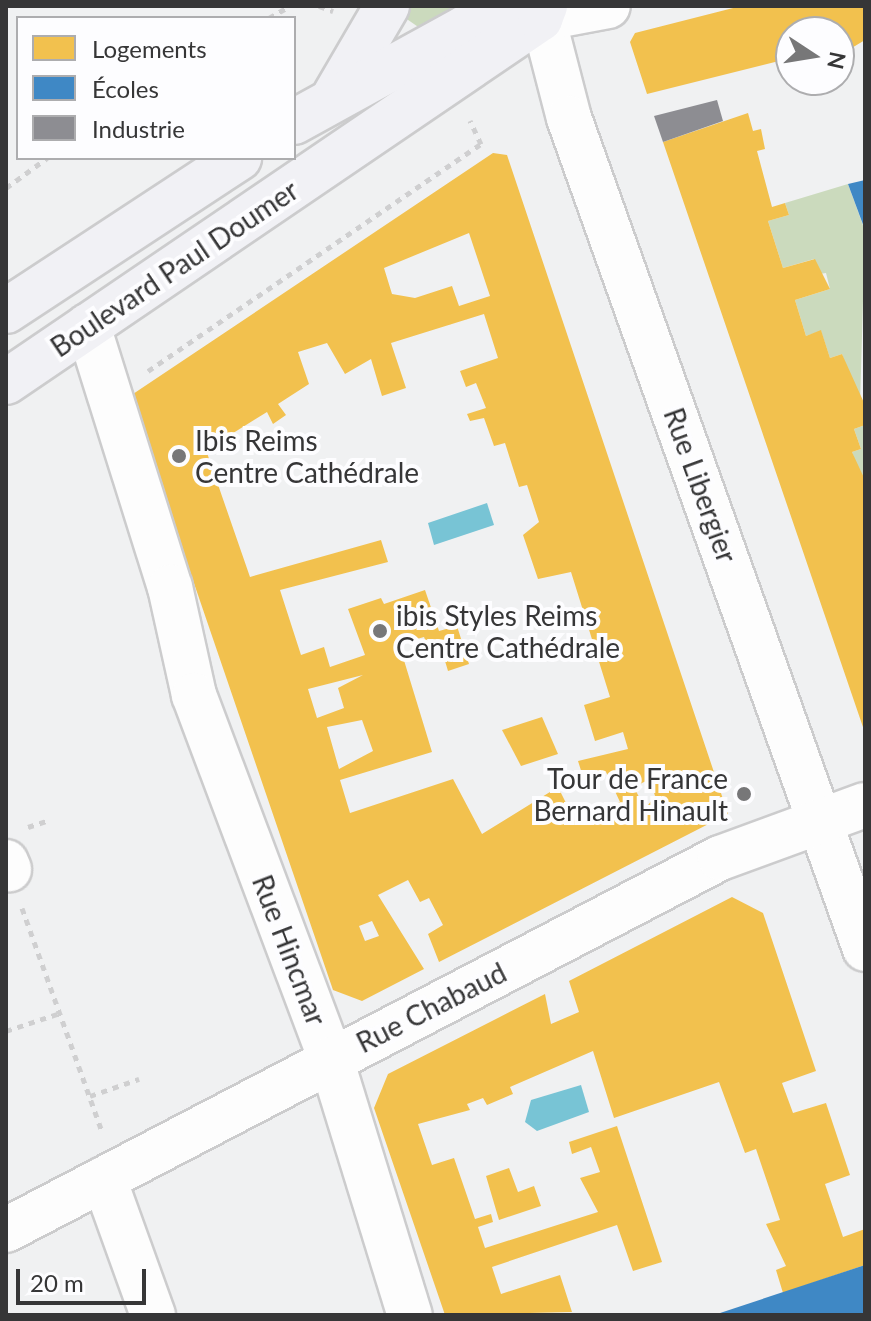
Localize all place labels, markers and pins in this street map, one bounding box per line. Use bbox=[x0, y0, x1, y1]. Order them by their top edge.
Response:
place label: Ibis Reims Centre Cathédrale bbox=[195, 423, 419, 489]
marker: Ibis Reims Centre Cathédrale bbox=[170, 447, 188, 465]
place label: ibis Styles Reims Centre Cathédrale bbox=[396, 598, 620, 664]
marker: ibis Styles Reims Centre Cathédrale bbox=[371, 622, 389, 640]
place label: Tour de France Bernard Hinault bbox=[533, 761, 728, 827]
marker: Tour de France Bernard Hinault bbox=[735, 785, 753, 803]

